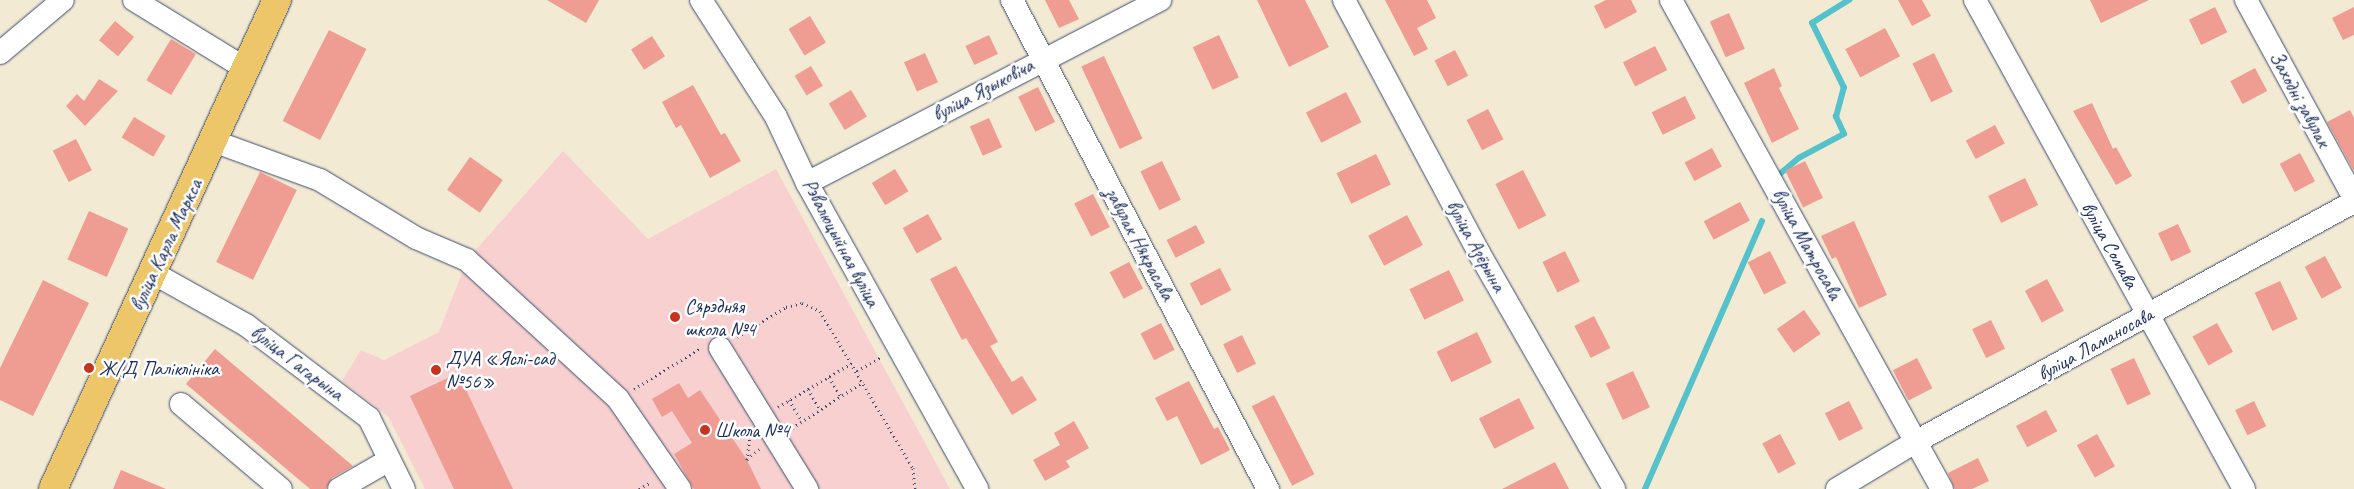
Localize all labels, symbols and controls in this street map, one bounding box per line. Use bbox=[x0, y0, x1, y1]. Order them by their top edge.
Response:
street label: Заходні завулак bbox=[2264, 47, 2336, 151]
street label: вуліца Языковіча bbox=[929, 53, 1037, 127]
street label: Рэвалюцыйная вуліца bbox=[797, 175, 885, 311]
street label: вуліца Карла Маркса bbox=[125, 176, 207, 314]
street label: завулак Някрасава bbox=[1100, 183, 1180, 305]
street label: вуліца Матросава bbox=[1767, 185, 1847, 303]
street label: вуліца Азёрына bbox=[1441, 196, 1511, 296]
street label: вуліца Сомава bbox=[2077, 199, 2143, 291]
place label: Сярэдняя школа №4 bbox=[685, 294, 756, 341]
street label: вуліца Ламаносава bbox=[2033, 302, 2157, 386]
marker: Сярэдняя школа №4 bbox=[669, 311, 681, 323]
street label: вуліца Гагарына bbox=[247, 321, 347, 405]
place label: ДУА «Яслі-сад №56» bbox=[446, 346, 554, 393]
place label: Ж/Д Паліклініка bbox=[99, 356, 219, 380]
marker: Ж/Д Паліклініка bbox=[83, 362, 95, 374]
marker: ДУА «Яслі-сад №56» bbox=[430, 364, 442, 376]
place label: Школа №4 bbox=[715, 418, 789, 442]
marker: Школа №4 bbox=[699, 424, 711, 436]

